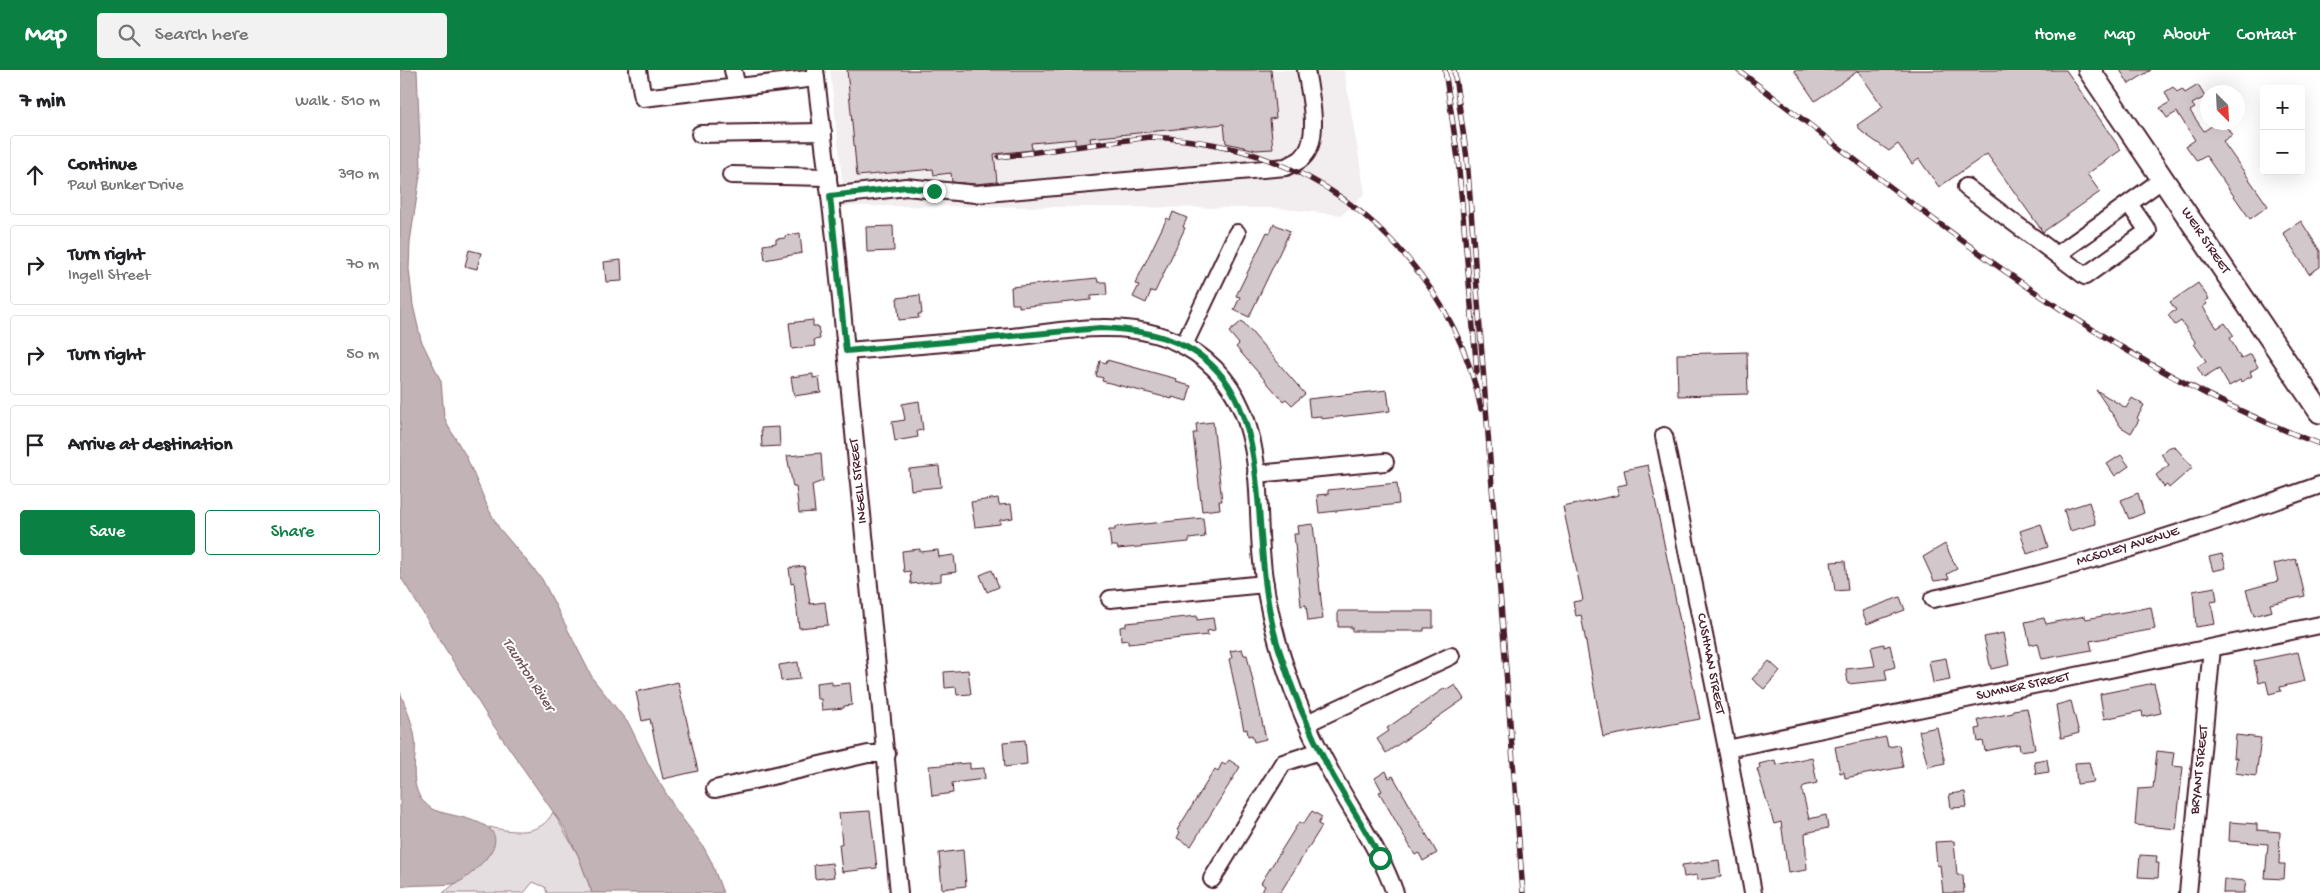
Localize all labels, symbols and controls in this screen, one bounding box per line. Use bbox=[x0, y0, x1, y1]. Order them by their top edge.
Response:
search box bbox=[97, 13, 447, 58]
text: Map bbox=[25, 21, 67, 50]
icon: search bbox=[115, 21, 143, 49]
text: Search here bbox=[155, 24, 248, 47]
text: Home bbox=[2034, 25, 2076, 46]
text: Map bbox=[2104, 25, 2135, 46]
text: About bbox=[2163, 25, 2209, 46]
text: Contact bbox=[2237, 25, 2295, 46]
north arrow bbox=[2200, 85, 2245, 130]
map controls bbox=[2260, 85, 2305, 175]
button: + bbox=[2260, 85, 2305, 130]
text: 7 min bbox=[20, 90, 65, 115]
text: Walk · 510 m bbox=[295, 93, 380, 112]
button: − bbox=[2260, 130, 2305, 175]
text: Continue bbox=[68, 154, 137, 177]
icon: ahead bbox=[21, 161, 49, 189]
text: 390 m bbox=[338, 166, 379, 185]
text: Paul Bunker Drive bbox=[68, 177, 184, 196]
route end bbox=[923, 180, 946, 203]
street label: WEIR STREET bbox=[2177, 204, 2234, 278]
text: Turn right bbox=[68, 244, 144, 267]
icon: right bbox=[21, 251, 49, 279]
text: 70 m bbox=[346, 256, 379, 275]
text: Ingell Street bbox=[68, 267, 150, 286]
icon: right bbox=[21, 341, 49, 369]
text: Turn right bbox=[68, 344, 144, 367]
text: 50 m bbox=[346, 346, 379, 365]
icon: arrive bbox=[21, 431, 49, 459]
text: Arrive at destination bbox=[68, 434, 232, 457]
street label: INGELL STREET bbox=[846, 437, 872, 524]
button: Save bbox=[20, 510, 195, 555]
button: Share bbox=[205, 510, 380, 555]
street label: MCSOLEY AVENUE bbox=[2075, 523, 2183, 571]
street label: CUSHMAN STREET bbox=[1692, 612, 1728, 717]
water label: Taunton River bbox=[498, 635, 560, 717]
street label: SUMNER STREET bbox=[1975, 669, 2072, 705]
street label: BRYANT STREET bbox=[2187, 724, 2213, 816]
route start bbox=[1369, 847, 1392, 870]

